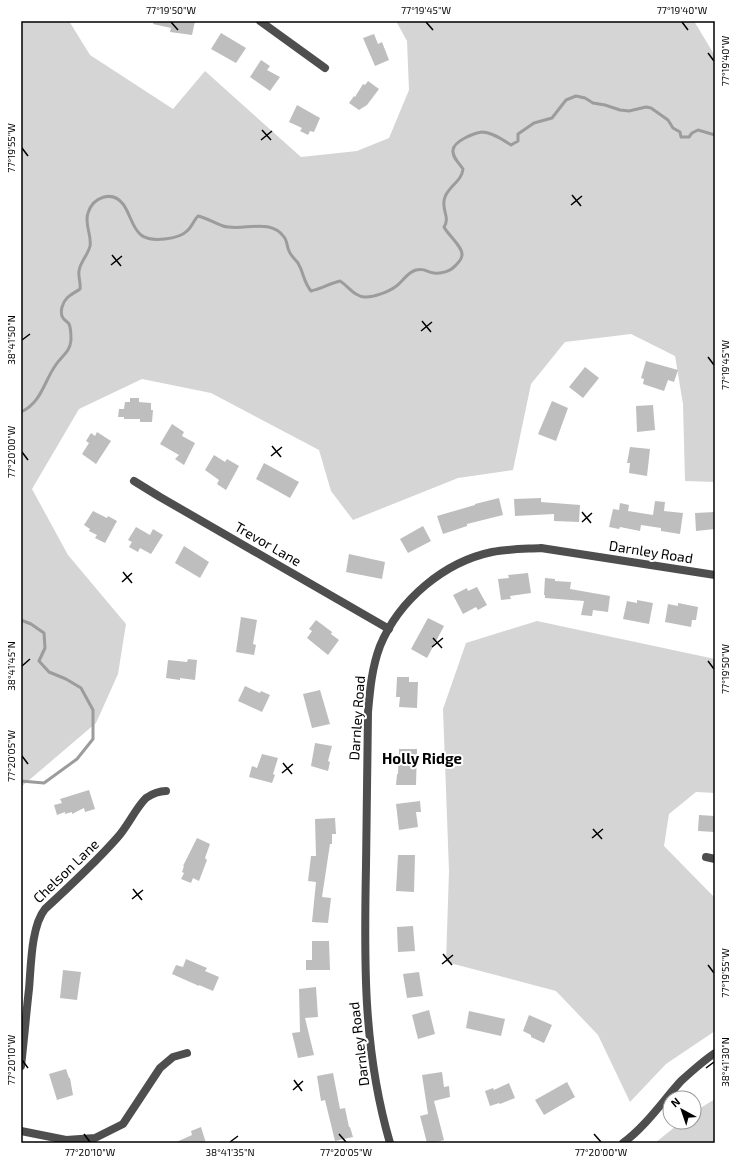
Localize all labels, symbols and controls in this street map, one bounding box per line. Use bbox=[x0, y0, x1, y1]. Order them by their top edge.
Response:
text: 77°19'50"W bbox=[146, 4, 197, 16]
text: 77°19'45"W bbox=[401, 4, 452, 16]
text: 77°19'40"W bbox=[657, 4, 708, 16]
text: 77°19'40"W bbox=[719, 35, 731, 86]
text: 77°19'55"W bbox=[5, 123, 17, 173]
text: 38°41'50"N bbox=[5, 315, 17, 365]
text: 77°19'45"W bbox=[719, 339, 731, 390]
text: 77°20'00"W bbox=[5, 425, 17, 478]
street label: Trevor Lane bbox=[232, 518, 305, 569]
street label: Darnley Road bbox=[608, 536, 694, 567]
text: 38°41'45"N bbox=[5, 641, 17, 691]
text: 77°19'50"W bbox=[719, 643, 731, 694]
street label: Darnley Road bbox=[345, 675, 368, 761]
text: 77°20'05"W bbox=[5, 729, 17, 782]
district label: Holly Ridge bbox=[382, 749, 462, 768]
street label: Chelson Lane bbox=[29, 835, 102, 906]
text: 77°19'55"W bbox=[719, 948, 731, 998]
street label: Darnley Road bbox=[345, 1001, 372, 1087]
text: 77°20'10"W bbox=[5, 1034, 17, 1085]
text: 38°41'30"N bbox=[719, 1037, 731, 1087]
north arrow bbox=[662, 1090, 702, 1130]
text: N bbox=[668, 1094, 683, 1109]
text: 77°20'10"W bbox=[65, 1146, 116, 1158]
text: 38°41'35"N bbox=[206, 1146, 254, 1158]
text: 77°20'05"W bbox=[320, 1146, 373, 1158]
text: 77°20'00"W bbox=[575, 1146, 628, 1158]

